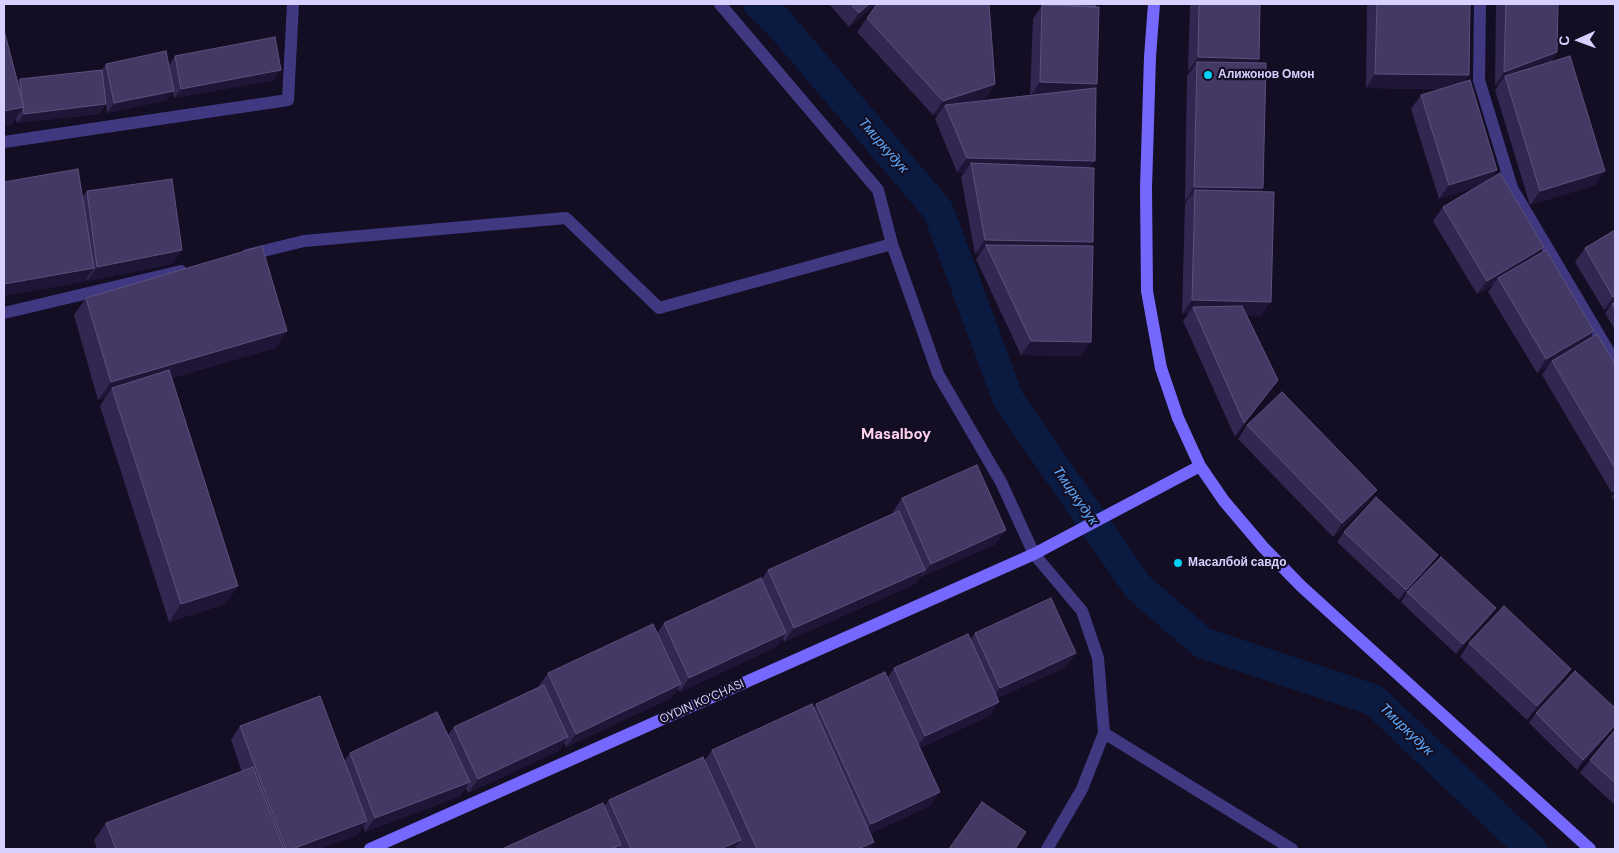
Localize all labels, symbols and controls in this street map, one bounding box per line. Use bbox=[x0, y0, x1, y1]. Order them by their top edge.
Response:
north arrow bbox=[1554, 15, 1604, 65]
text: С bbox=[1555, 35, 1573, 46]
place label: Алижонов Омон bbox=[1218, 68, 1315, 82]
marker: Алижонов Омон bbox=[1202, 69, 1214, 81]
water label: Тмиркудук bbox=[854, 115, 912, 177]
district label: Masalboy bbox=[861, 426, 931, 444]
water label: Тмиркудук bbox=[1049, 463, 1101, 529]
place label: Масалбой савдо bbox=[1188, 556, 1287, 570]
marker: Масалбой савдо bbox=[1172, 557, 1184, 569]
street label: OYDIN KO‘CHASI bbox=[657, 677, 747, 727]
water label: Тмиркудук bbox=[1376, 700, 1436, 760]

